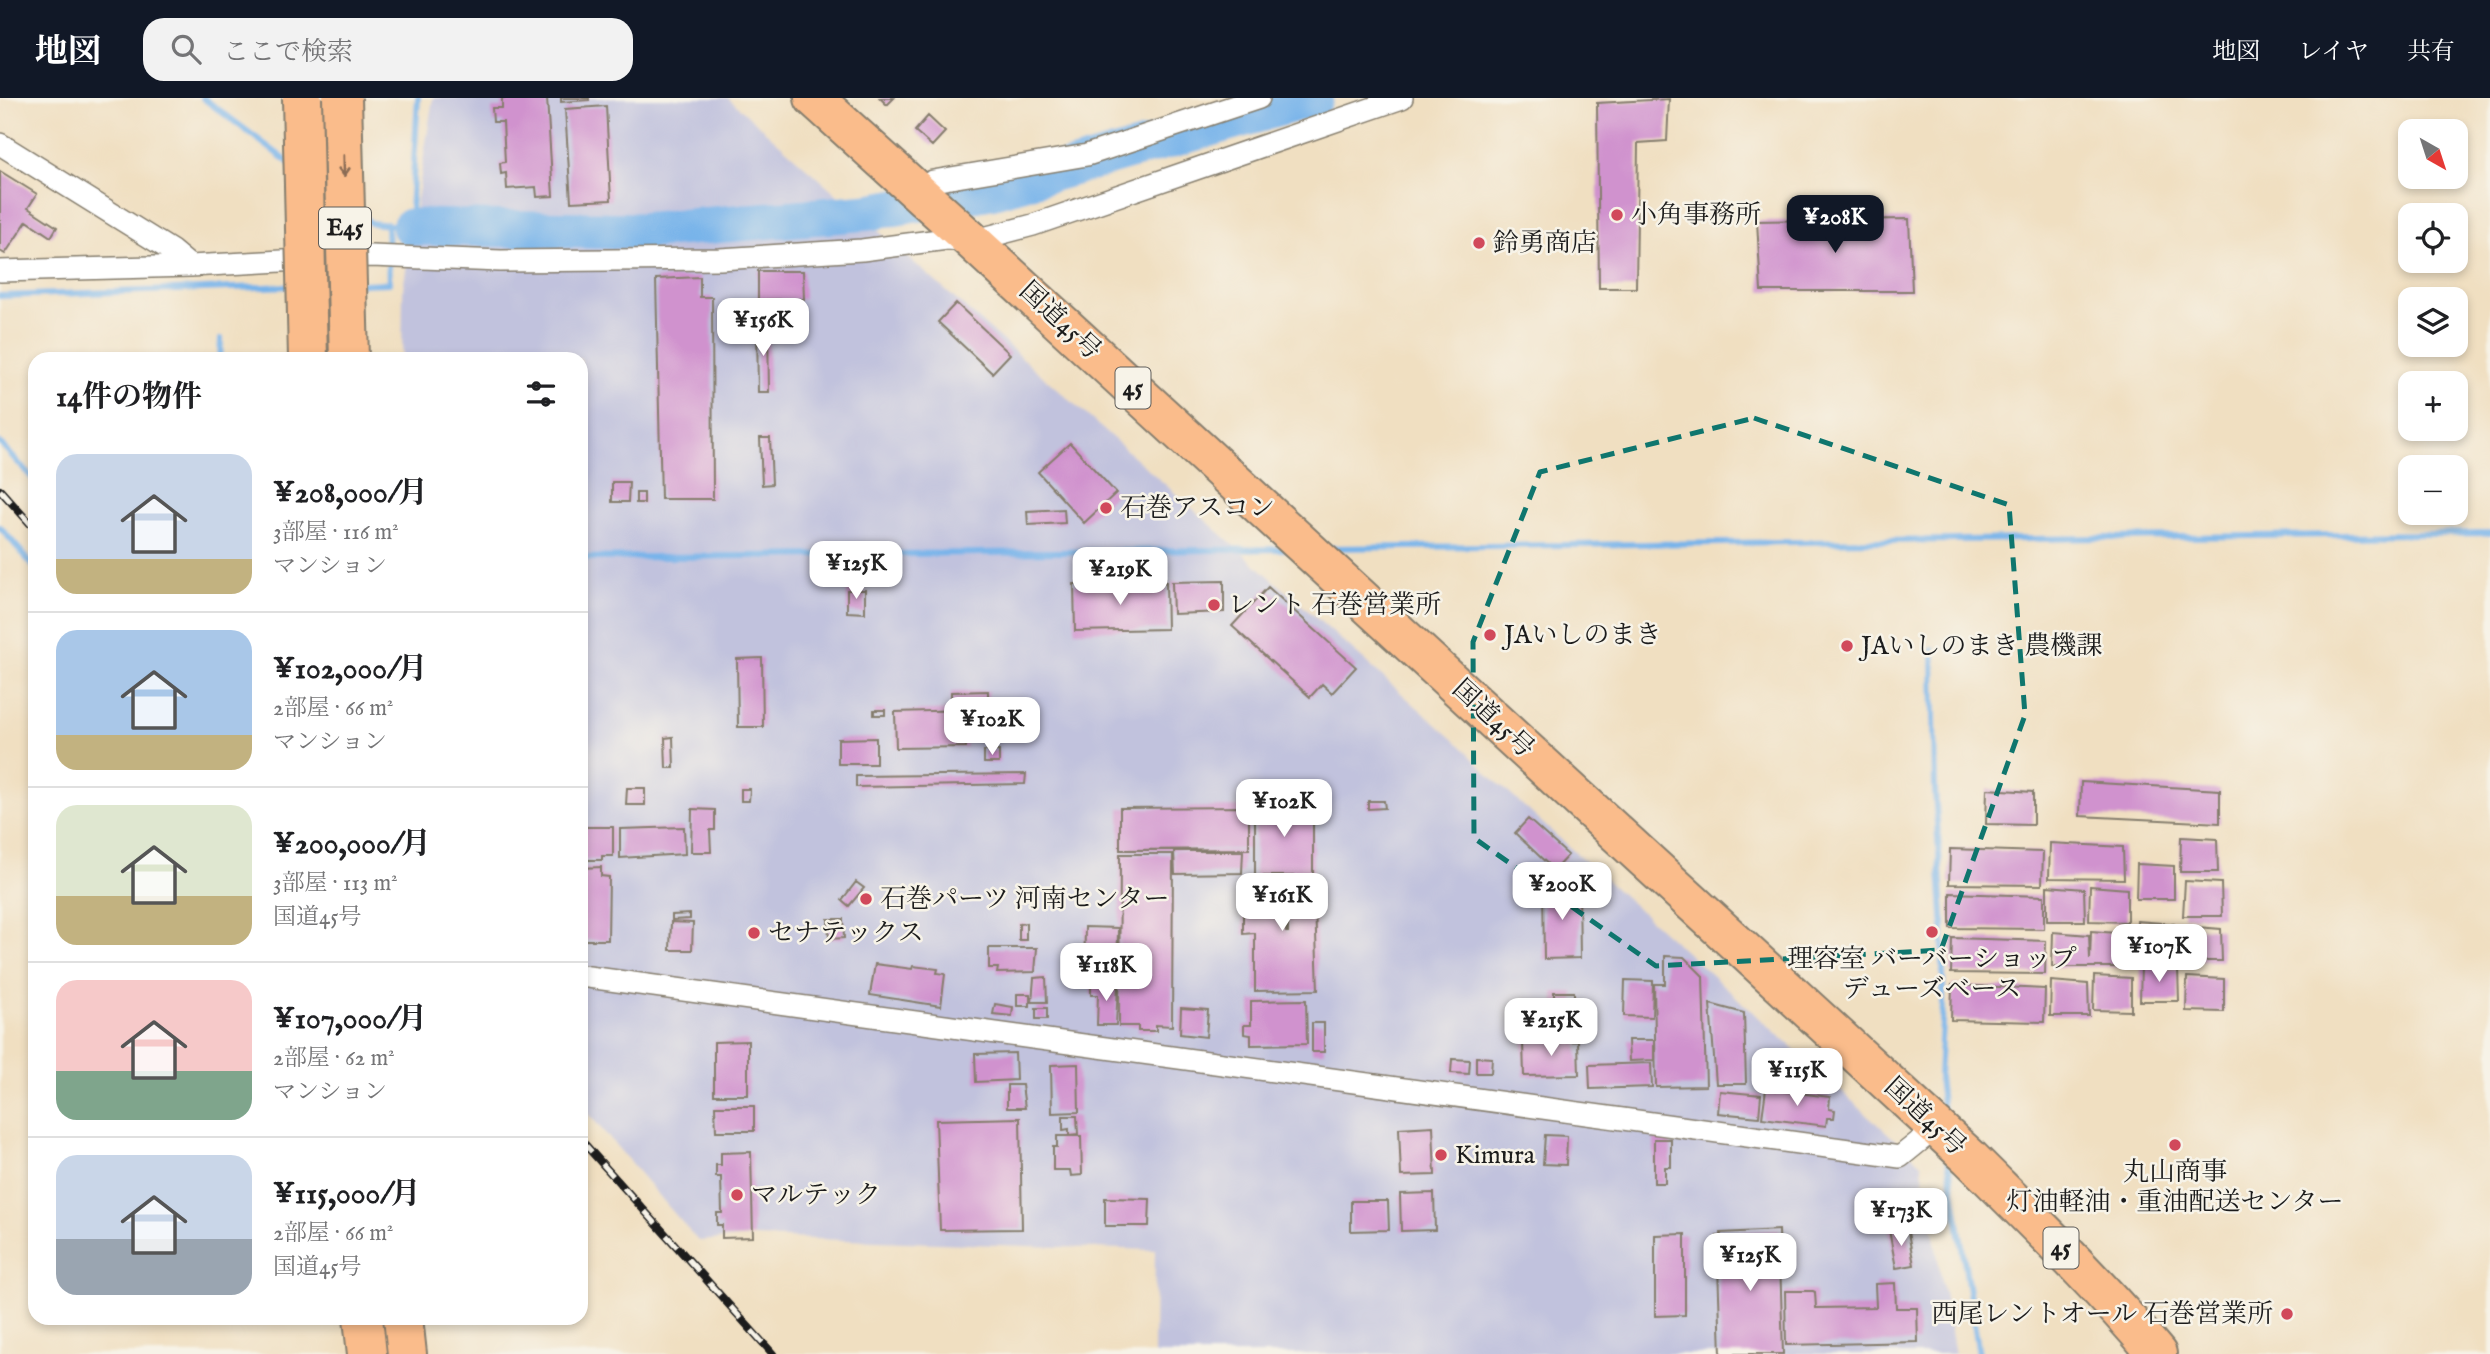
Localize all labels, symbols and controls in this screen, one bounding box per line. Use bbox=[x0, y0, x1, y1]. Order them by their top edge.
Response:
search box bbox=[143, 18, 633, 81]
icon: search bbox=[167, 30, 205, 68]
text: 地図 bbox=[35, 32, 101, 74]
text: ここで検索 bbox=[223, 36, 353, 69]
text: 地図 bbox=[2212, 37, 2260, 68]
text: レイヤ bbox=[2298, 37, 2369, 68]
text: 共有 bbox=[2407, 37, 2455, 68]
north arrow bbox=[2398, 119, 2468, 189]
map controls bbox=[2398, 119, 2468, 525]
one-way arrow bbox=[337, 154, 351, 177]
pin: ¥208K bbox=[1786, 195, 1884, 255]
place label: 小角事務所 bbox=[1631, 199, 1761, 232]
text: ¥208K bbox=[1803, 203, 1867, 232]
button: locate bbox=[2398, 203, 2468, 273]
marker: 小角事務所 bbox=[1609, 207, 1625, 223]
road number: E45 bbox=[319, 208, 371, 248]
place label: 鈴勇商店 bbox=[1493, 227, 1597, 260]
marker: 鈴勇商店 bbox=[1471, 235, 1487, 251]
street label: 国道45号 bbox=[1012, 275, 1108, 367]
button: layers bbox=[2398, 287, 2468, 357]
pin: ¥156K bbox=[714, 299, 812, 358]
text: ¥156K bbox=[733, 306, 793, 335]
road number: 45 bbox=[1116, 368, 1150, 408]
button: + bbox=[2398, 371, 2468, 441]
icon: filters bbox=[522, 375, 560, 413]
text: 14件の物件 bbox=[56, 379, 202, 417]
button: − bbox=[2398, 455, 2468, 525]
text: ¥208,000/月 bbox=[273, 475, 428, 513]
icon: home bbox=[112, 482, 196, 566]
place label: 石巻アスコン bbox=[1120, 492, 1275, 525]
marker: 石巻アスコン bbox=[1098, 500, 1114, 516]
text: 3部屋 · 116 m² bbox=[273, 518, 399, 547]
pin: ¥125K bbox=[807, 542, 905, 601]
pin: ¥219K bbox=[1071, 547, 1169, 607]
text: ¥125K bbox=[825, 549, 887, 578]
text: マンション bbox=[273, 552, 387, 581]
text: ¥219K bbox=[1089, 555, 1151, 584]
place label: レント 石巻営業所 bbox=[1228, 589, 1441, 622]
marker: レント 石巻営業所 bbox=[1206, 597, 1222, 613]
place label: JAいしのまき bbox=[1501, 619, 1662, 652]
marker: JAいしのまき bbox=[1482, 627, 1498, 643]
place label: JAいしのまき 農機課 bbox=[1858, 630, 2102, 663]
marker: JAいしのまき 農機課 bbox=[1839, 638, 1855, 654]
text: ¥102,000/月 bbox=[273, 651, 427, 689]
icon: home bbox=[112, 658, 196, 742]
street label: 国道45号 bbox=[1445, 673, 1541, 765]
text: 2部屋 · 66 m² bbox=[273, 694, 394, 723]
pin: ¥102K bbox=[943, 698, 1041, 757]
text: ¥102K bbox=[960, 705, 1024, 734]
text: マンション bbox=[273, 728, 387, 757]
pin: ¥102K bbox=[1235, 780, 1333, 839]
text: ¥102K bbox=[1252, 787, 1316, 816]
text: ¥200,000/月 bbox=[273, 826, 431, 864]
icon: home bbox=[112, 833, 196, 917]
pin: ¥200K bbox=[1513, 862, 1611, 922]
text: 3部屋 · 113 m² bbox=[273, 869, 398, 898]
text: ¥200K bbox=[1529, 870, 1595, 899]
pin: ¥161K bbox=[1233, 874, 1331, 933]
text: ¥161K bbox=[1252, 881, 1312, 910]
place label: 石巻パーツ 河南センター bbox=[880, 883, 1170, 916]
marker: 石巻パーツ 河南センター bbox=[858, 891, 874, 907]
text: 国道45号 bbox=[273, 903, 362, 932]
place label: セナテックス bbox=[768, 917, 924, 950]
marker: 理容室 バーバーショップ デューズベース bbox=[1924, 924, 1940, 940]
pin: ¥107K bbox=[2110, 924, 2208, 984]
marker: セナテックス bbox=[746, 925, 762, 941]
text: ¥107K bbox=[2127, 932, 2191, 961]
place label: 理容室 バーバーショップ デューズベース bbox=[1787, 943, 2077, 1006]
pin: ¥118K bbox=[1057, 944, 1155, 1003]
text: ¥118K bbox=[1076, 951, 1136, 980]
pin: ¥215K bbox=[1502, 998, 1600, 1058]
text: ¥107,000/月 bbox=[273, 1001, 427, 1039]
text: ¥215K bbox=[1520, 1006, 1582, 1035]
icon: home bbox=[112, 1008, 196, 1092]
text: 2部屋 · 62 m² bbox=[273, 1044, 395, 1073]
pin: ¥115K bbox=[1748, 1048, 1846, 1108]
text: ¥115K bbox=[1768, 1056, 1826, 1085]
street label: 国道45号 bbox=[1877, 1071, 1973, 1163]
text: マンション bbox=[273, 1078, 387, 1107]
marker: 丸山商事 灯油軽油・重油配送センター bbox=[2167, 1137, 2183, 1153]
place label: Kimura bbox=[1455, 1139, 1536, 1172]
marker: Kimura bbox=[1433, 1147, 1449, 1163]
place label: 丸山商事 灯油軽油・重油配送センター bbox=[2007, 1156, 2343, 1219]
text: ¥115,000/月 bbox=[273, 1176, 421, 1214]
place label: マルテック bbox=[751, 1179, 881, 1212]
icon: home bbox=[112, 1183, 196, 1267]
marker: マルテック bbox=[729, 1187, 745, 1203]
pin: ¥173K bbox=[1852, 1188, 1950, 1248]
text: ¥173K bbox=[1870, 1196, 1932, 1225]
text: 2部屋 · 66 m² bbox=[273, 1219, 394, 1248]
road number: 45 bbox=[2044, 1228, 2078, 1268]
pin: ¥125K bbox=[1701, 1234, 1799, 1293]
text: ¥125K bbox=[1719, 1241, 1781, 1270]
text: 国道45号 bbox=[273, 1253, 362, 1282]
place label: 西尾レントオール 石巻営業所 bbox=[1931, 1298, 2273, 1331]
marker: 西尾レントオール 石巻営業所 bbox=[2279, 1306, 2295, 1322]

